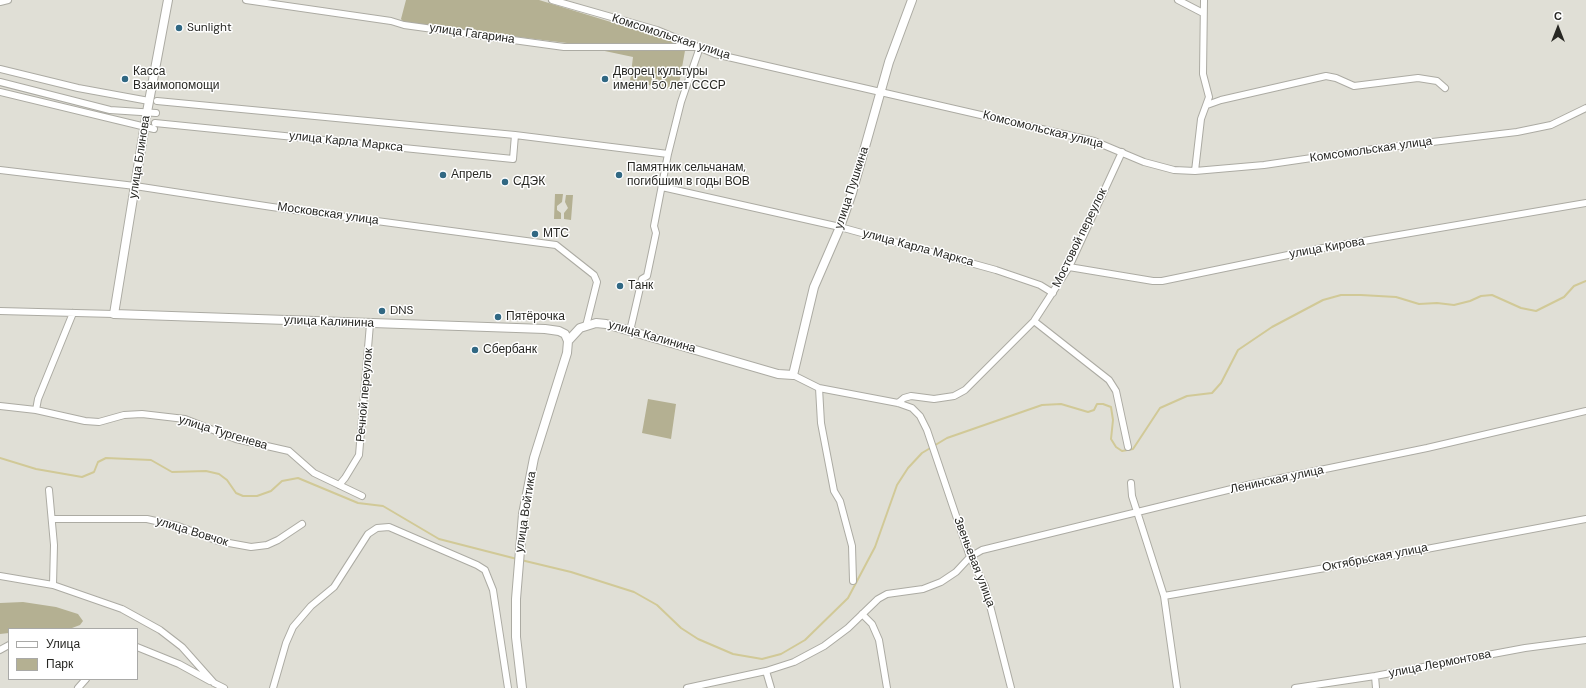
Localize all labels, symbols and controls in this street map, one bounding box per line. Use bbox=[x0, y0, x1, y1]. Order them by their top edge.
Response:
north arrow bbox=[1538, 8, 1578, 48]
text: С bbox=[1554, 9, 1562, 23]
street label: Комсомольская улица bbox=[610, 11, 732, 63]
place label: Sunlight bbox=[187, 21, 232, 35]
street label: улица Гагарина bbox=[428, 21, 516, 47]
marker: Sunlight bbox=[174, 23, 184, 33]
place label: Касса Взаимопомощи bbox=[133, 65, 219, 93]
place label: Дворец культуры имени 50 лет СССР bbox=[613, 65, 726, 93]
marker: Касса Взаимопомощи bbox=[120, 74, 130, 84]
marker: Дворец культуры имени 50 лет СССР bbox=[600, 74, 610, 84]
street label: Комсомольская улица bbox=[981, 108, 1105, 152]
street label: улица Блинова bbox=[126, 114, 154, 200]
street label: улица Карла Маркса bbox=[288, 129, 404, 155]
street label: Комсомольская улица bbox=[1309, 134, 1433, 166]
street label: улица Пушкина bbox=[832, 145, 872, 231]
place label: Памятник сельчанам, погибшим в годы ВОВ bbox=[627, 161, 750, 189]
place label: Апрель bbox=[451, 168, 492, 182]
marker: Апрель bbox=[438, 170, 448, 180]
marker: Памятник сельчанам, погибшим в годы ВОВ bbox=[614, 170, 624, 180]
place label: СДЭК bbox=[513, 175, 545, 189]
marker: СДЭК bbox=[500, 177, 510, 187]
street label: Мостовой переулок bbox=[1050, 186, 1110, 290]
street label: Московская улица bbox=[277, 200, 379, 228]
street label: улица Карла Маркса bbox=[861, 226, 975, 270]
place label: МТС bbox=[543, 227, 569, 241]
marker: МТС bbox=[530, 229, 540, 239]
street label: улица Кирова bbox=[1288, 234, 1366, 262]
place label: Танк bbox=[628, 279, 653, 293]
marker: Танк bbox=[615, 281, 625, 291]
place label: DNS bbox=[390, 304, 414, 318]
marker: DNS bbox=[377, 306, 387, 316]
place label: Пятёрочка bbox=[506, 310, 565, 324]
marker: Пятёрочка bbox=[493, 312, 503, 322]
street label: улица Калинина bbox=[284, 313, 374, 331]
street label: улица Калинина bbox=[607, 318, 697, 356]
place label: Сбербанк bbox=[483, 343, 537, 357]
marker: Сбербанк bbox=[470, 345, 480, 355]
street label: Речной переулок bbox=[354, 347, 376, 443]
street label: улица Тургенева bbox=[177, 413, 269, 453]
street label: Ленинская улица bbox=[1229, 463, 1325, 497]
street label: улица Войтика bbox=[512, 470, 540, 554]
street label: улица Вовчок bbox=[154, 514, 230, 550]
street label: Звеньевая улица bbox=[950, 515, 998, 609]
street label: Октябрьская улица bbox=[1321, 541, 1429, 575]
legend bbox=[8, 628, 138, 680]
text: Улица bbox=[46, 636, 80, 652]
street label: улица Лермонтова bbox=[1388, 647, 1492, 681]
text: Парк bbox=[46, 656, 73, 672]

